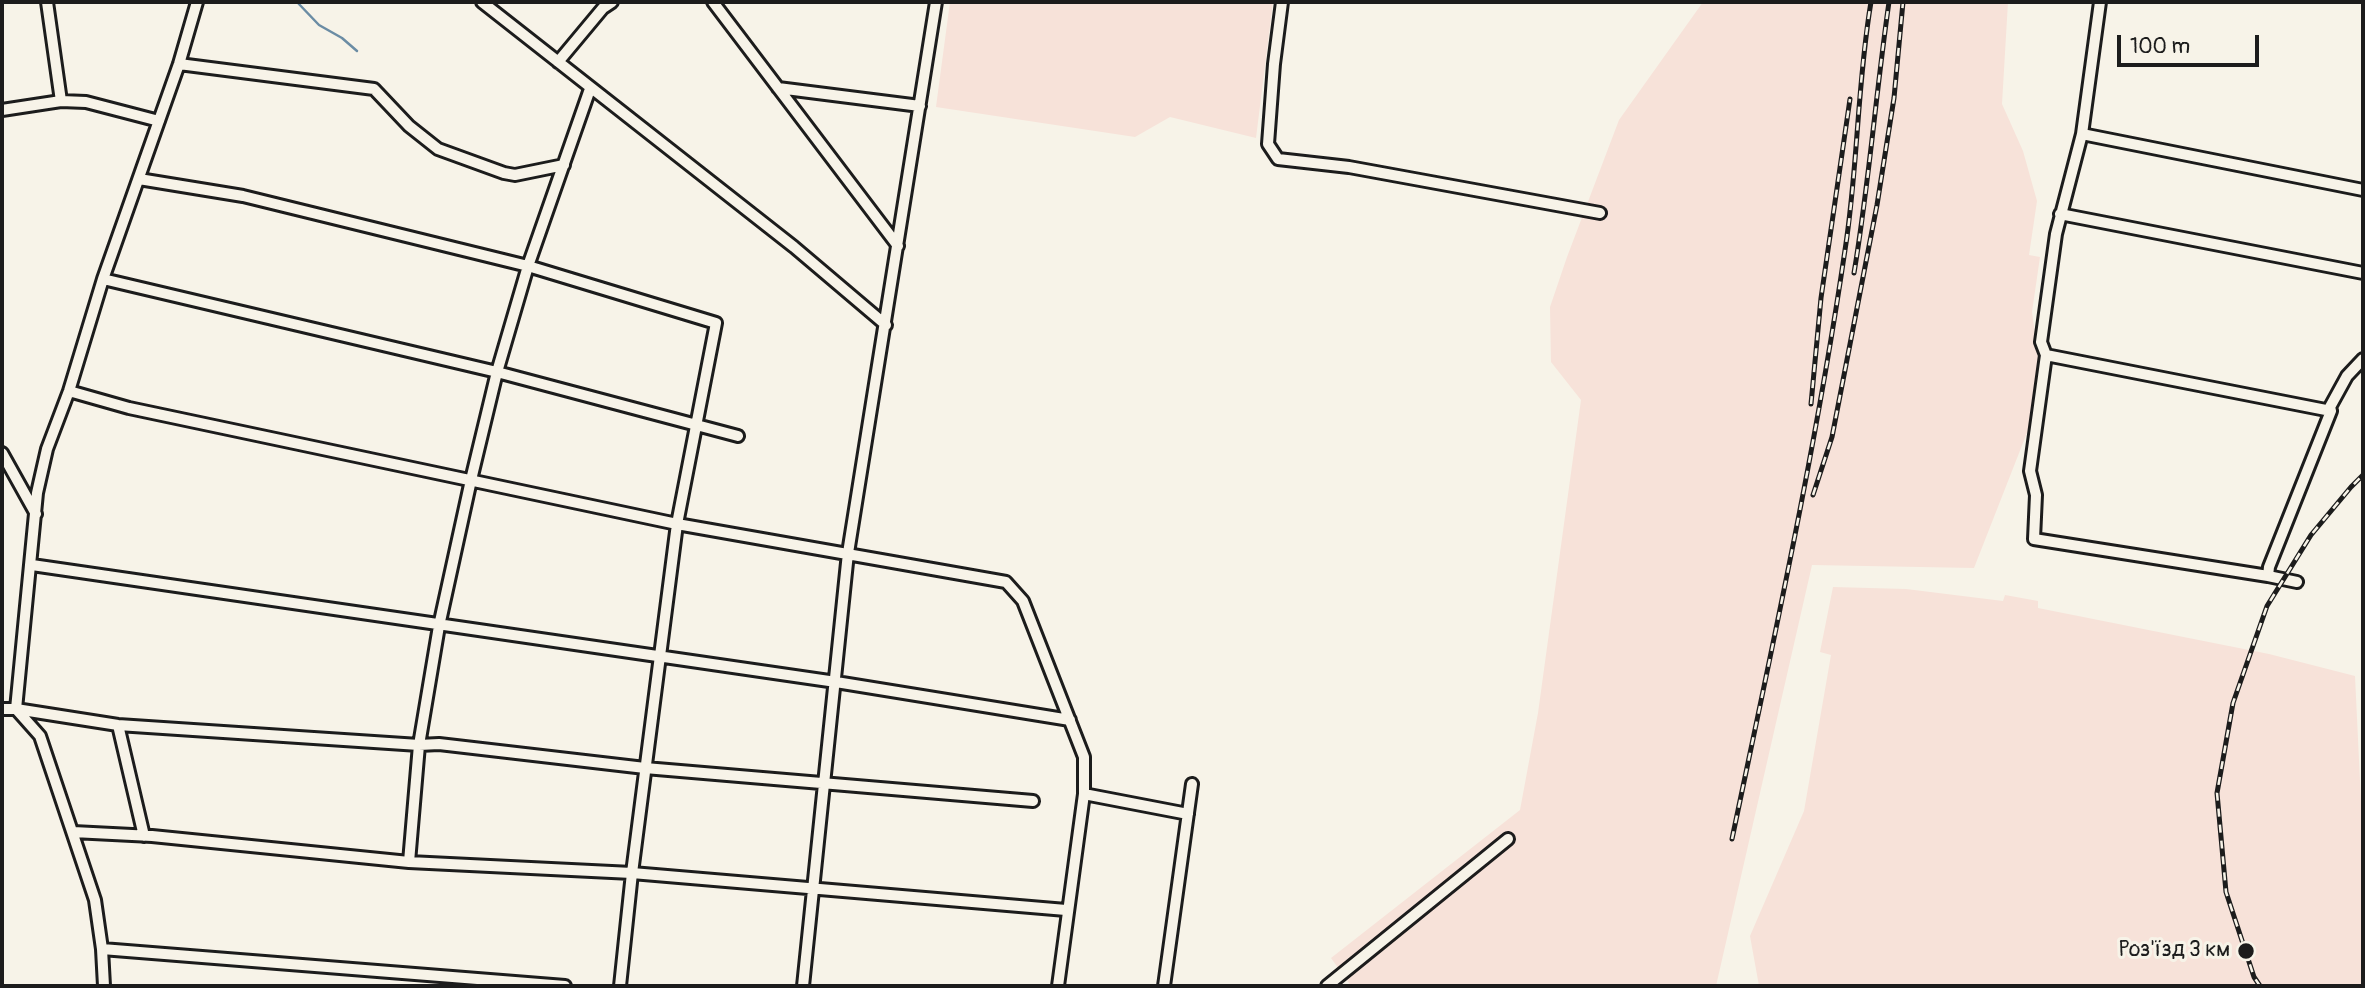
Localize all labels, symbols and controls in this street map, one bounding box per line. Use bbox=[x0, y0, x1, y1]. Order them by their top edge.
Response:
scale bar bbox=[2120, 21, 2262, 65]
text: 100 m bbox=[2130, 33, 2190, 60]
place label: Роз'їзд 3 км bbox=[2119, 938, 2230, 964]
marker: Роз'їзд 3 км bbox=[2236, 941, 2256, 961]

